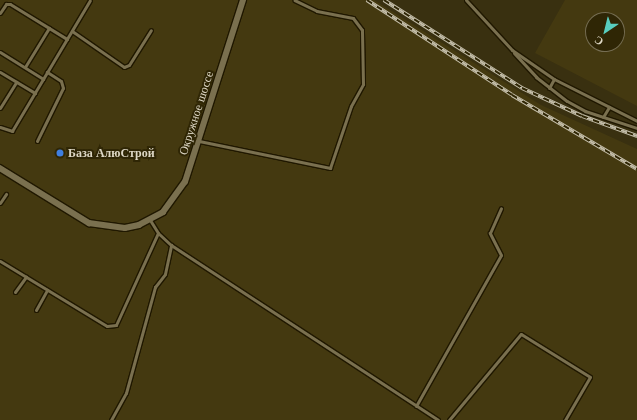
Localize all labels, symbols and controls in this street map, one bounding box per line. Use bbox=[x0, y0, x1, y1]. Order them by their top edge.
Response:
north arrow bbox=[585, 12, 625, 52]
text: С bbox=[591, 33, 606, 49]
street label: Окружное шоссе bbox=[176, 69, 216, 157]
place label: База АлюСтрой bbox=[68, 146, 155, 160]
marker: База АлюСтрой bbox=[55, 148, 65, 158]

